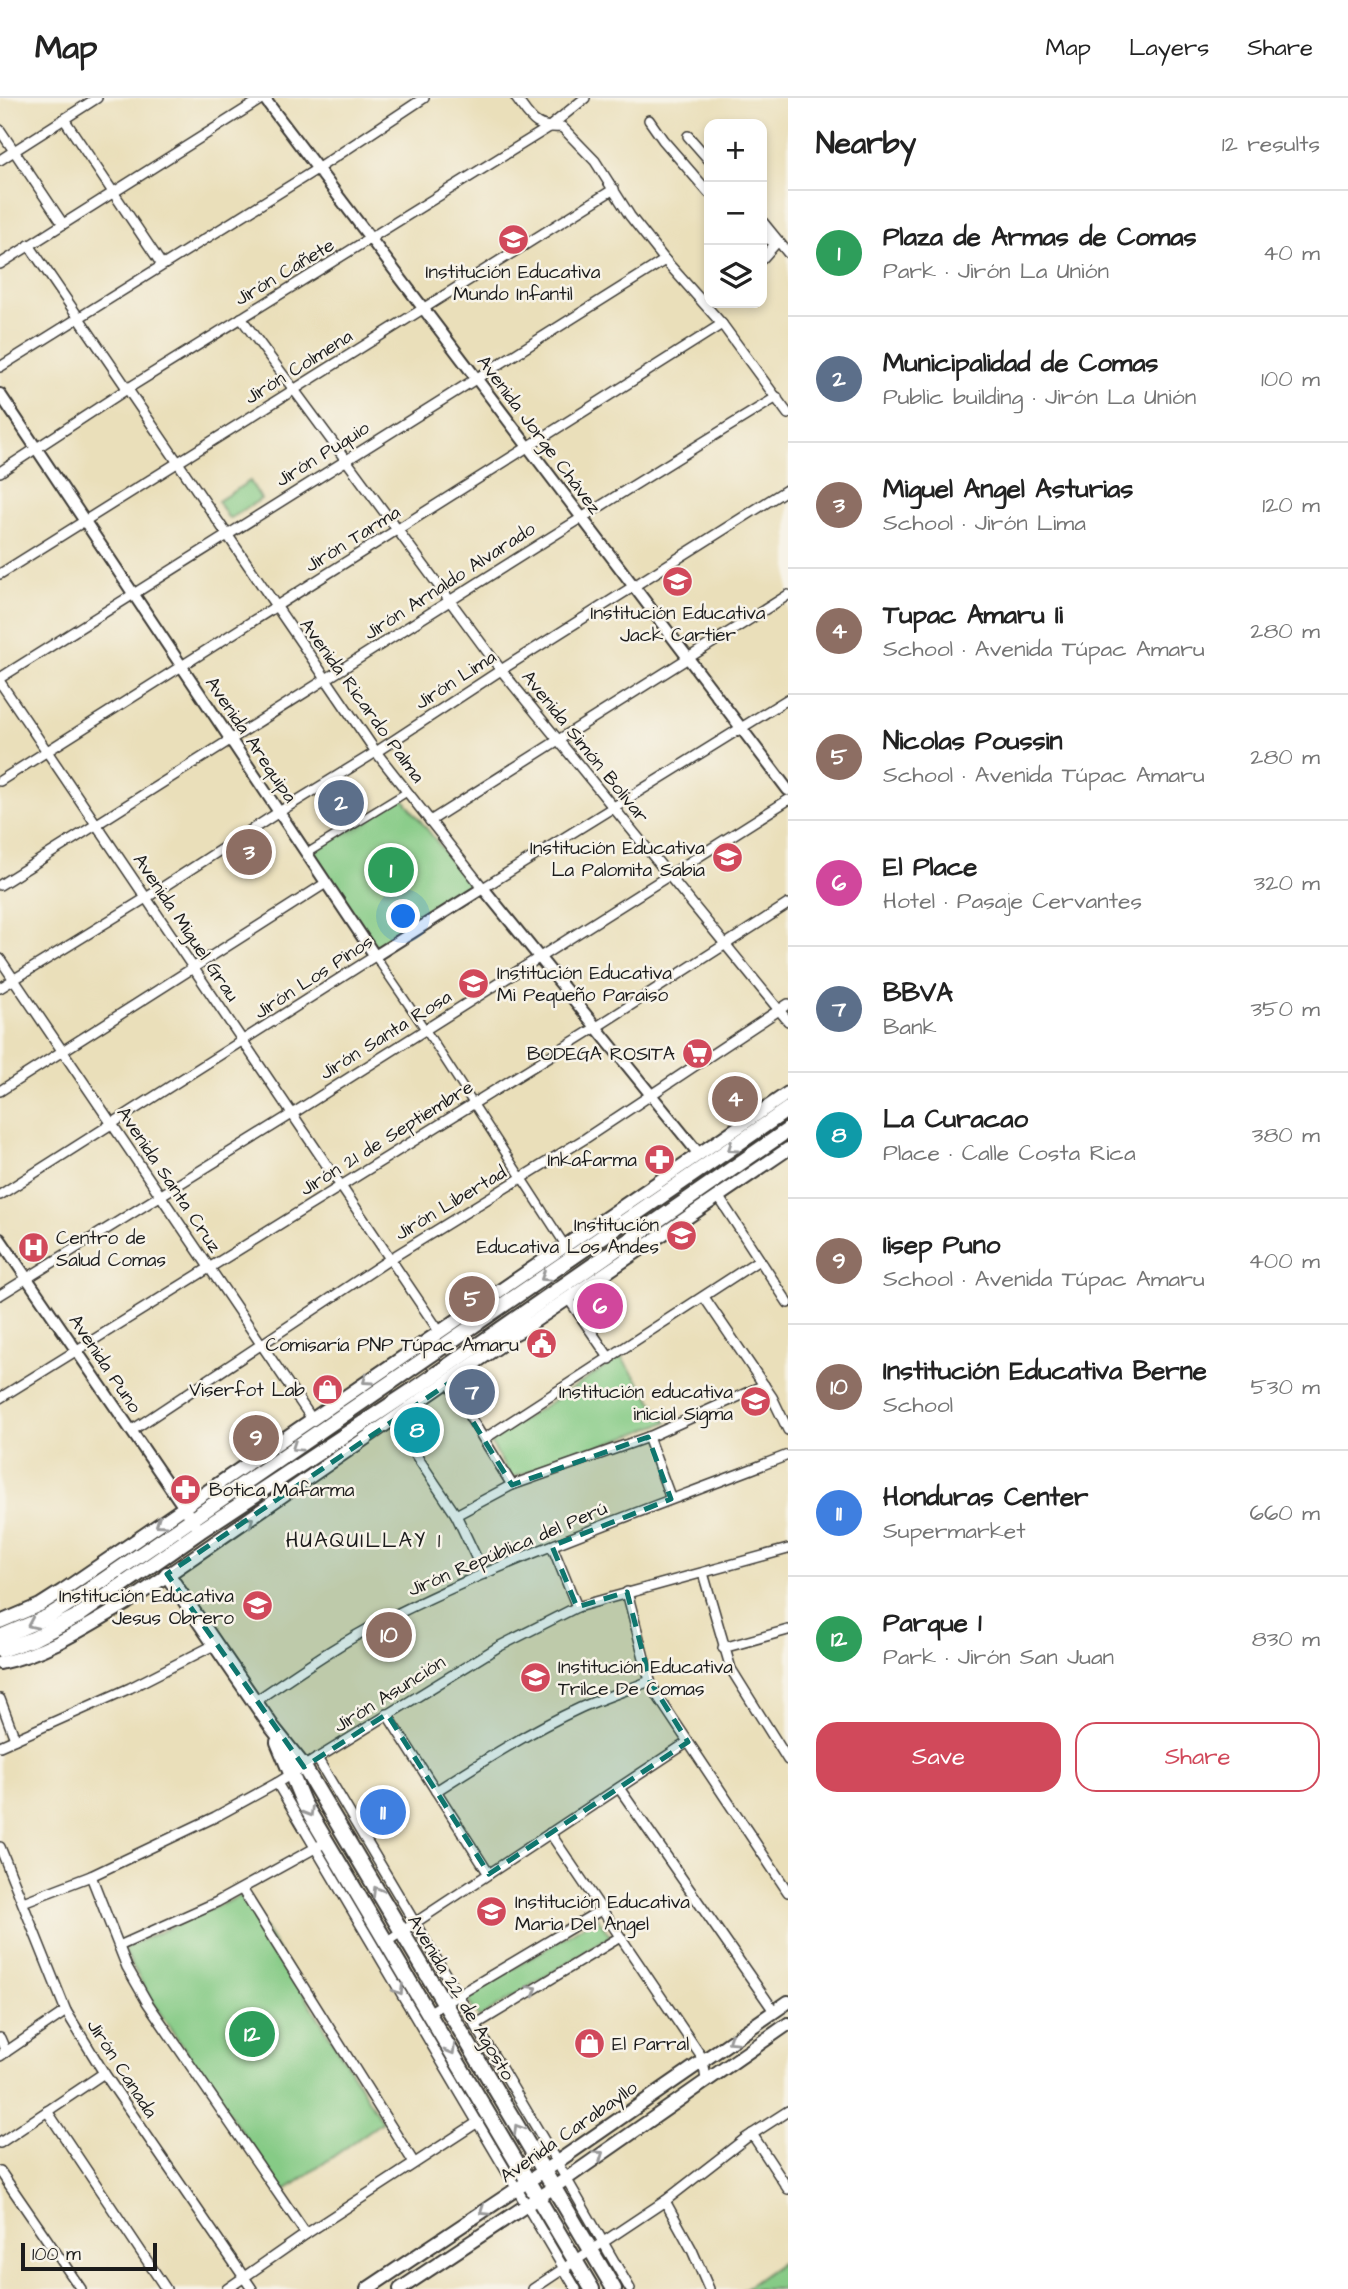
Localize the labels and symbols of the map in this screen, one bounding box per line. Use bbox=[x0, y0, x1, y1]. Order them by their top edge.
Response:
school or university icon: Institución Educativa Mundo Infantil bbox=[496, 223, 530, 257]
street label: Jirón Cañete bbox=[230, 232, 340, 313]
place label: Institución Educativa Mundo Infantil bbox=[426, 259, 601, 308]
street label: Jirón Colmena bbox=[240, 323, 358, 411]
street label: Avenida Jorge Chávez bbox=[469, 350, 608, 521]
street label: Jirón Puquio bbox=[271, 415, 375, 494]
street label: Jirón Tarma bbox=[300, 499, 406, 579]
street label: Jirón Arnaldo Alvarado bbox=[359, 515, 541, 647]
school or university icon: Institución Educativa Jack Cartier bbox=[661, 564, 695, 598]
place label: Institución Educativa Jack Cartier bbox=[591, 600, 766, 649]
street label: Avenida Ricardo Palma bbox=[293, 613, 431, 789]
street label: Jirón Lima bbox=[410, 644, 502, 717]
street label: Avenida Simón Bolívar bbox=[515, 665, 655, 829]
street label: Avenida Arequipa bbox=[198, 671, 303, 809]
pin: 2 bbox=[318, 777, 364, 829]
pin: 3 bbox=[226, 826, 272, 878]
place label: Institución Educativa La Palomita Sabia bbox=[530, 835, 705, 884]
school or university icon: Institución Educativa La Palomita Sabia bbox=[711, 841, 745, 875]
pin: 1 bbox=[368, 844, 414, 896]
street label: Avenida Miguel Grau bbox=[125, 848, 246, 1008]
your location bbox=[386, 899, 420, 933]
street label: Jirón Los Pinos bbox=[249, 929, 379, 1026]
place label: Institución Educativa Mi Pequeño Paraiso bbox=[497, 960, 672, 1009]
school or university icon: Institución Educativa Mi Pequeño Paraiso bbox=[457, 966, 491, 1000]
street label: Jirón Santa Rosa bbox=[315, 984, 457, 1087]
supermarket icon: BODEGA ROSITA bbox=[681, 1036, 715, 1070]
place label: BODEGA ROSITA bbox=[527, 1041, 675, 1068]
pin: 4 bbox=[712, 1073, 758, 1125]
street label: Jirón 21 de Septiembre bbox=[295, 1074, 479, 1203]
street label: Avenida Santa Cruz bbox=[110, 1101, 228, 1259]
one-way arrow bbox=[727, 1140, 740, 1152]
pharmacy icon: Inkafarma bbox=[643, 1142, 677, 1176]
place label: Inkafarma bbox=[547, 1147, 637, 1174]
street label: Jirón Libertad bbox=[390, 1159, 512, 1247]
place label: Institución Educativa Los Andes bbox=[477, 1212, 659, 1261]
school or university icon: Institución Educativa Los Andes bbox=[665, 1218, 699, 1252]
place label: Centro de Salud Comas bbox=[56, 1225, 166, 1274]
hospital icon: Centro de Salud Comas bbox=[16, 1231, 50, 1265]
one-way arrow bbox=[539, 1269, 552, 1282]
pin: 5 bbox=[449, 1273, 495, 1325]
pin: 6 bbox=[577, 1280, 623, 1332]
street label: Avenida Puno bbox=[62, 1309, 148, 1419]
public building icon: Comisaría PNP Túpac Amaru bbox=[525, 1327, 559, 1361]
place label: Comisaría PNP Túpac Amaru bbox=[265, 1332, 519, 1359]
pin: 7 bbox=[449, 1366, 495, 1418]
shop icon: Viserfot Lab bbox=[311, 1372, 345, 1406]
one-way arrow bbox=[362, 1372, 375, 1384]
place label: Viserfot Lab bbox=[189, 1377, 305, 1404]
place label: Institución educativa inicial Sigma bbox=[559, 1379, 733, 1429]
school or university icon: Institución educativa inicial Sigma bbox=[739, 1385, 773, 1419]
pin: 8 bbox=[394, 1404, 440, 1456]
pin: 9 bbox=[233, 1412, 279, 1464]
one-way arrow bbox=[291, 1439, 304, 1451]
pharmacy icon: Botica Mafarma bbox=[169, 1472, 203, 1506]
place label: Botica Mafarma bbox=[209, 1477, 355, 1504]
street label: Jirón República del Perú bbox=[404, 1495, 612, 1604]
one-way arrow bbox=[155, 1515, 168, 1527]
one-way arrow bbox=[241, 1517, 254, 1529]
district label: HUAQUILLAY 1 bbox=[286, 1526, 442, 1555]
place label: Institución Educativa Jesus Obrero bbox=[59, 1583, 234, 1632]
school or university icon: Institución Educativa Jesus Obrero bbox=[240, 1589, 274, 1623]
pin: 10 bbox=[366, 1609, 412, 1661]
one-way arrow bbox=[27, 1616, 40, 1630]
street label: Jirón Asunción bbox=[329, 1649, 451, 1739]
place label: Institución Educativa Trilce De Comas bbox=[558, 1654, 733, 1703]
school or university icon: Institución Educativa Trilce De Comas bbox=[518, 1660, 552, 1694]
pin: 11 bbox=[360, 1786, 406, 1838]
one-way arrow bbox=[301, 1805, 314, 1818]
one-way arrow bbox=[373, 1885, 386, 1898]
place label: Institución Educativa Maria Del Angel bbox=[515, 1889, 690, 1939]
school or university icon: Institución Educativa Maria Del Angel bbox=[475, 1895, 509, 1929]
street label: Avenida 22 de Agosto bbox=[400, 1910, 521, 2087]
one-way arrow bbox=[390, 1982, 403, 1995]
one-way arrow bbox=[526, 1985, 539, 1998]
pin: 12 bbox=[229, 2008, 275, 2060]
street label: Jirón Canada bbox=[80, 2014, 164, 2124]
shop icon: El Parral bbox=[572, 2026, 606, 2060]
place label: El Parral bbox=[612, 2031, 689, 2058]
one-way arrow bbox=[726, 2032, 739, 2045]
one-way arrow bbox=[442, 2043, 455, 2056]
street label: Avenida Carabayllo bbox=[495, 2074, 644, 2191]
one-way arrow bbox=[514, 2123, 527, 2136]
one-way arrow bbox=[591, 2151, 604, 2163]
one-way arrow bbox=[479, 2203, 492, 2215]
scale bar bbox=[21, 2240, 158, 2272]

